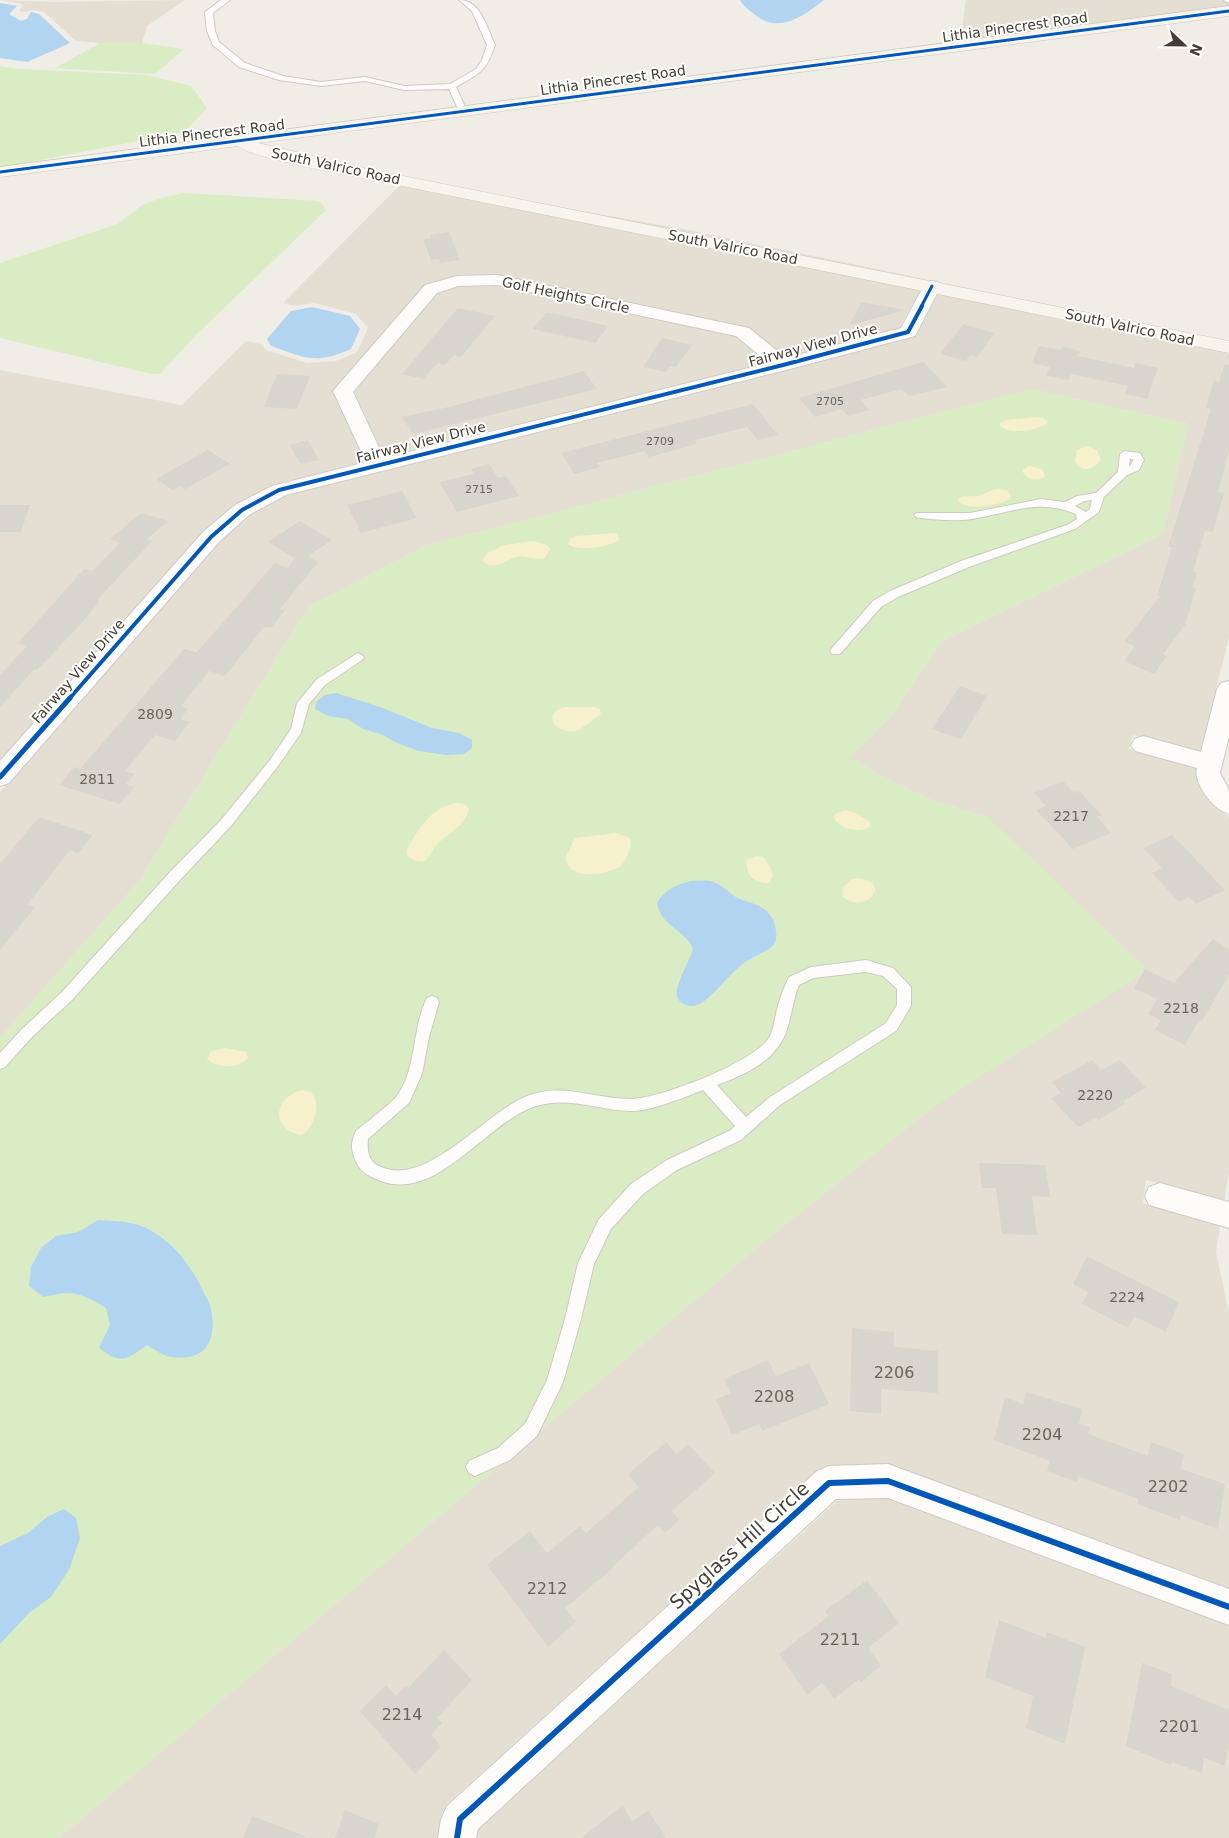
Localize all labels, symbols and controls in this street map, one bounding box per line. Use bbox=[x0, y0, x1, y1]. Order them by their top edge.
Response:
street label: Lithia Pinecrest Road bbox=[941, 9, 1089, 45]
north arrow bbox=[1159, 20, 1209, 70]
text: N bbox=[1186, 41, 1206, 58]
street label: Lithia Pinecrest Road bbox=[539, 62, 687, 98]
street label: Lithia Pinecrest Road bbox=[138, 116, 286, 150]
street label: South Valrico Road bbox=[270, 144, 402, 188]
street label: South Valrico Road bbox=[667, 227, 799, 267]
street label: Golf Heights Circle bbox=[501, 274, 631, 316]
street label: South Valrico Road bbox=[1064, 305, 1196, 349]
street label: Fairway View Drive bbox=[747, 320, 879, 370]
house number: 2705 bbox=[816, 395, 844, 408]
street label: Fairway View Drive bbox=[355, 418, 487, 466]
house number: 2709 bbox=[646, 435, 674, 448]
house number: 2715 bbox=[465, 483, 493, 496]
street label: Fairway View Drive bbox=[28, 616, 128, 726]
house number: 2809 bbox=[137, 706, 173, 722]
house number: 2811 bbox=[79, 771, 115, 787]
house number: 2217 bbox=[1053, 808, 1089, 824]
house number: 2218 bbox=[1163, 1000, 1199, 1016]
house number: 2220 bbox=[1077, 1087, 1113, 1103]
house number: 2224 bbox=[1109, 1289, 1145, 1305]
house number: 2206 bbox=[874, 1363, 914, 1382]
house number: 2208 bbox=[754, 1387, 794, 1406]
house number: 2204 bbox=[1022, 1425, 1062, 1444]
street label: Spyglass Hill Circle bbox=[665, 1477, 813, 1613]
house number: 2202 bbox=[1148, 1477, 1188, 1496]
house number: 2212 bbox=[527, 1579, 567, 1598]
house number: 2211 bbox=[820, 1630, 860, 1649]
house number: 2214 bbox=[382, 1705, 422, 1724]
house number: 2201 bbox=[1159, 1717, 1199, 1736]

